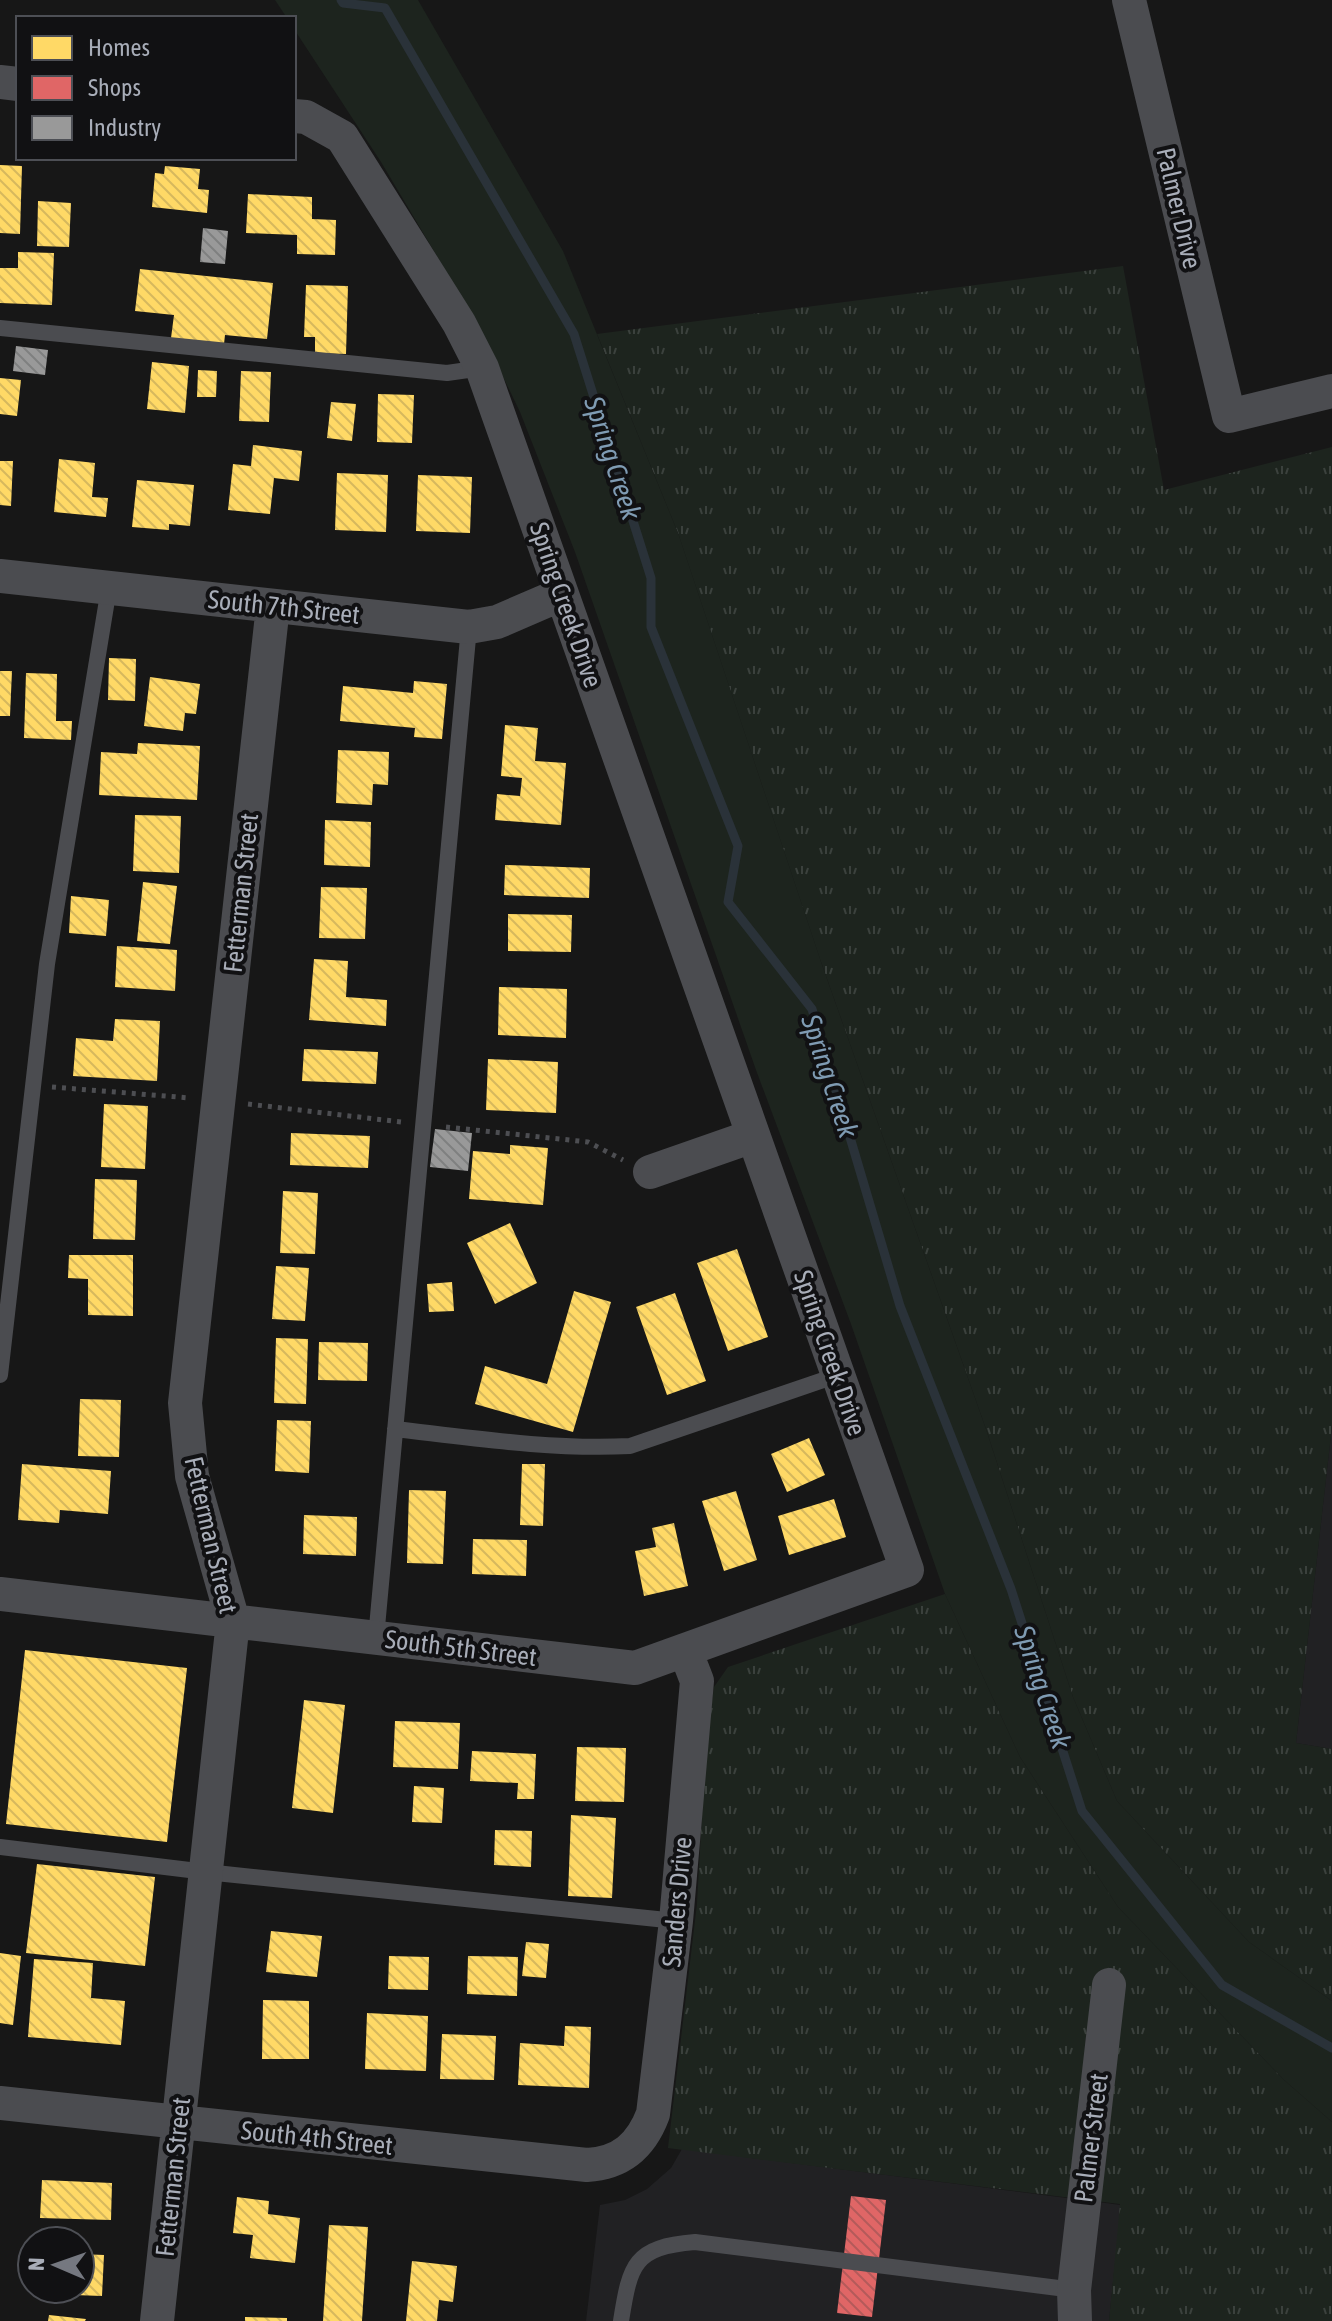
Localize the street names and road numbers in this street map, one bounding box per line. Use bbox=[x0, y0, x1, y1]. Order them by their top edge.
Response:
street label: Palmer Drive bbox=[1151, 144, 1207, 272]
street label: Spring Creek Drive bbox=[524, 519, 608, 691]
street label: South 7th Street bbox=[207, 584, 361, 630]
street label: Fetterman Street bbox=[218, 812, 264, 974]
street label: Spring Creek Drive bbox=[788, 1267, 872, 1439]
street label: Fetterman Street bbox=[178, 1454, 244, 1616]
street label: South 5th Street bbox=[384, 1624, 538, 1672]
street label: Sanders Drive bbox=[656, 1836, 698, 1968]
street label: Palmer Street bbox=[1068, 2072, 1114, 2204]
street label: Fetterman Street bbox=[150, 2096, 196, 2258]
street label: South 4th Street bbox=[240, 2115, 394, 2161]

